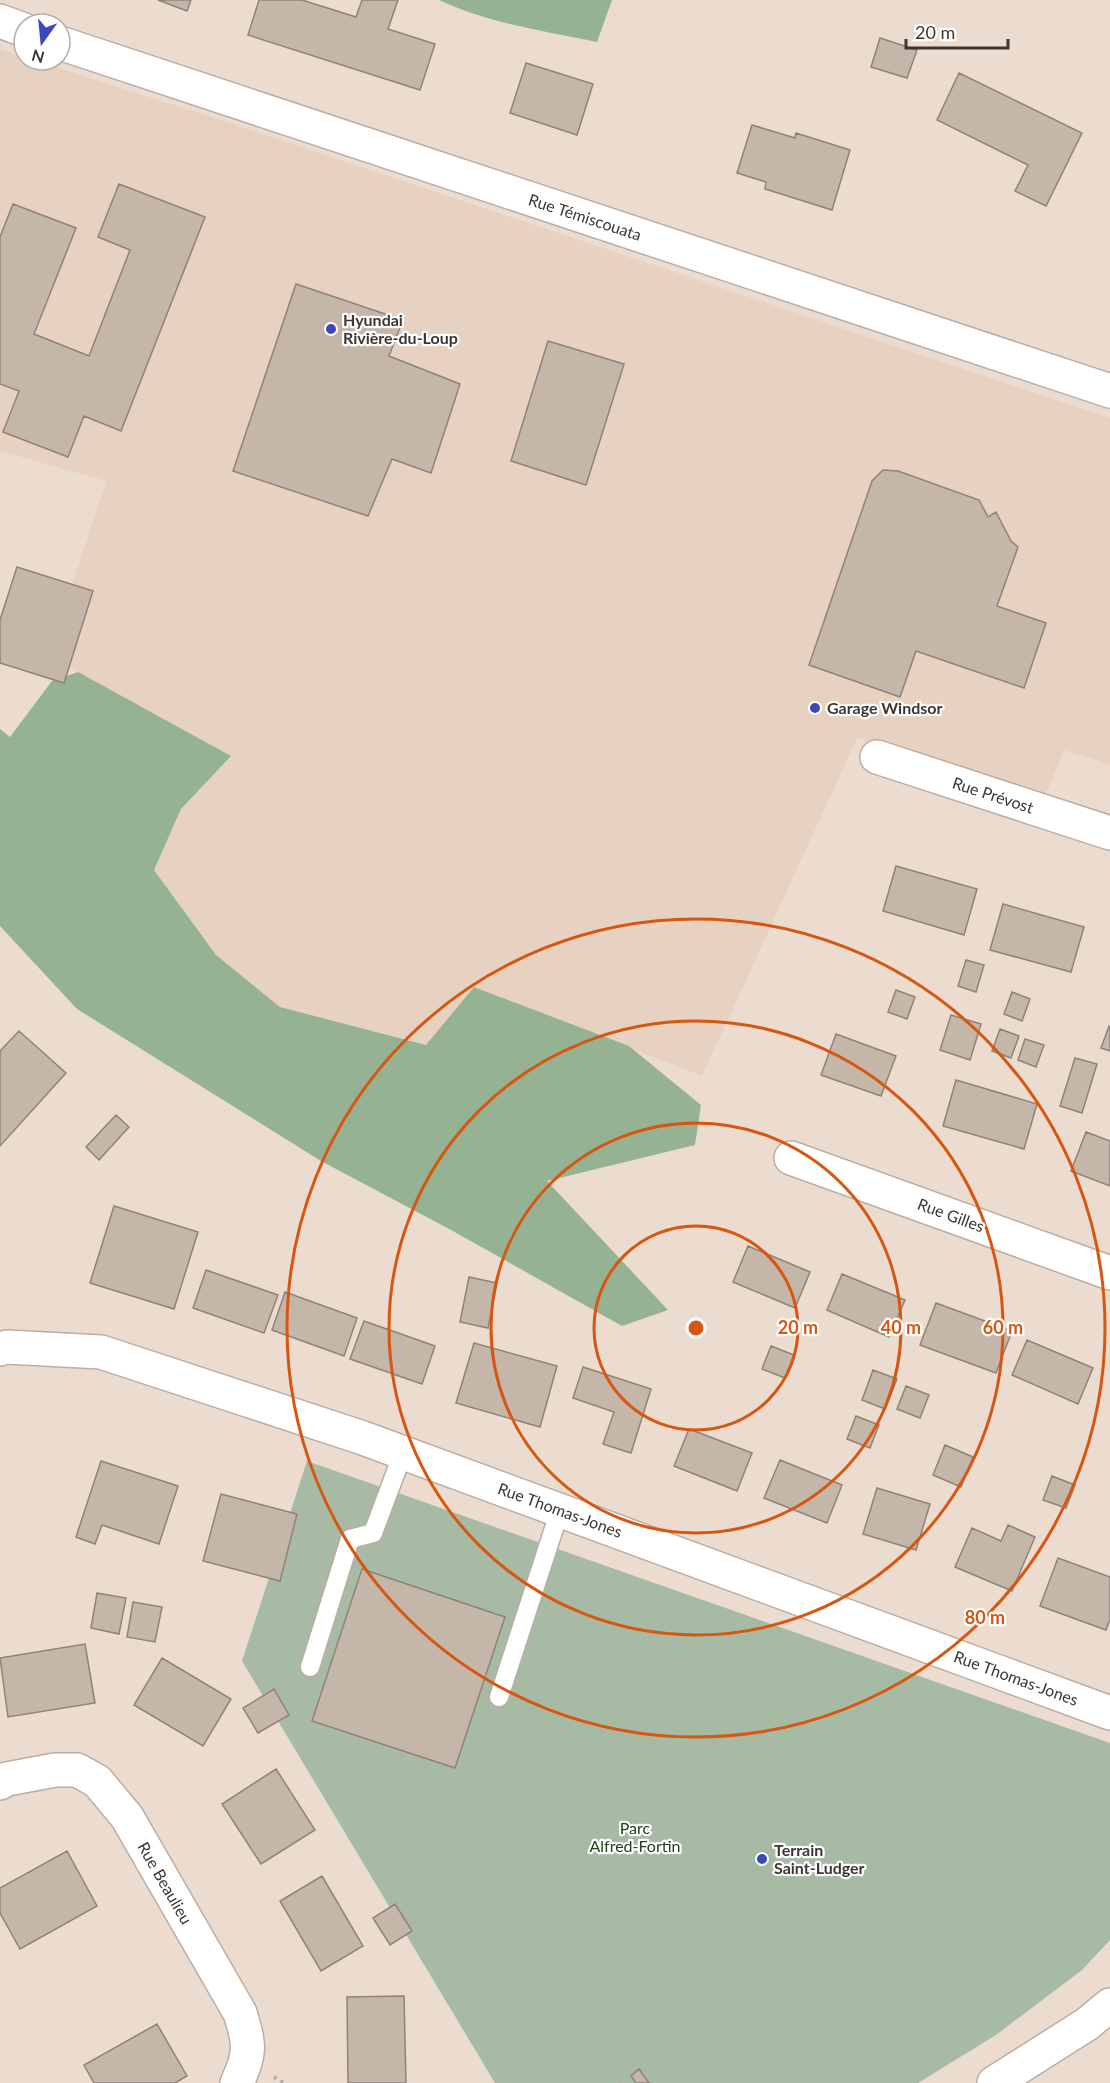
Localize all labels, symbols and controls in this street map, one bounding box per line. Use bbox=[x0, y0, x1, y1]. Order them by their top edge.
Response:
north arrow bbox=[12, 12, 72, 72]
scale bar bbox=[906, 12, 1008, 50]
text: 20 m bbox=[915, 21, 955, 43]
text: N bbox=[30, 46, 46, 68]
street label: Rue Témiscouata bbox=[526, 189, 644, 244]
place label: Hyundai Rivière-du-Loup bbox=[343, 310, 458, 347]
marker: Hyundai Rivière-du-Loup bbox=[324, 322, 338, 336]
place label: Garage Windsor bbox=[827, 698, 942, 717]
marker: Garage Windsor bbox=[808, 701, 822, 715]
street label: Rue Prévost bbox=[950, 772, 1036, 817]
street label: Rue Gilles bbox=[915, 1194, 987, 1235]
text: 20 m bbox=[778, 1316, 818, 1338]
text: 40 m bbox=[881, 1316, 921, 1338]
text: 60 m bbox=[983, 1316, 1023, 1338]
centre of rings bbox=[686, 1318, 706, 1338]
street label: Rue Thomas-Jones bbox=[495, 1478, 625, 1541]
text: 80 m bbox=[965, 1606, 1005, 1628]
street label: Rue Thomas-Jones bbox=[951, 1646, 1081, 1709]
park label: Parc Alfred-Fortin bbox=[589, 1818, 681, 1855]
street label: Rue Beaulieu bbox=[134, 1838, 197, 1927]
place label: Terrain Saint-Ludger bbox=[774, 1840, 865, 1877]
marker: Terrain Saint-Ludger bbox=[755, 1852, 769, 1866]

